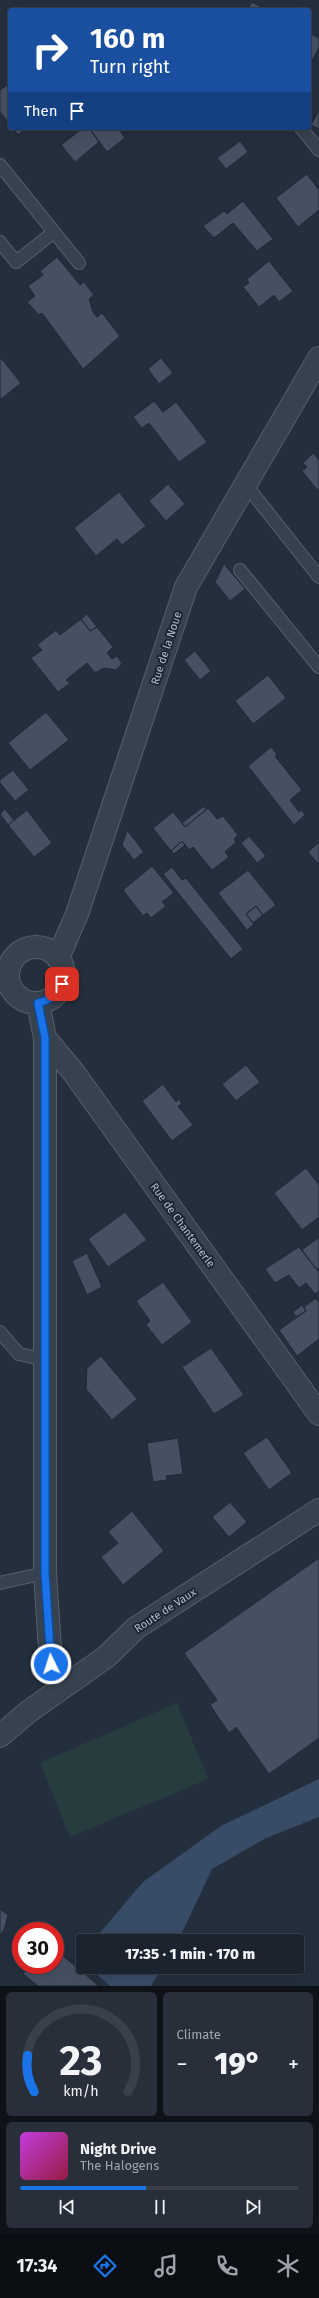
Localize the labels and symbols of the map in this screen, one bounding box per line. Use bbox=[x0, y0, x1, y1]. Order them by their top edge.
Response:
street label: Rue de la Noue bbox=[149, 610, 184, 686]
pin bbox=[45, 967, 79, 1001]
street label: Rue de Chantemerle bbox=[148, 1181, 218, 1270]
street label: Route de Vaux bbox=[132, 1585, 199, 1635]
position arrow bbox=[30, 1643, 72, 1685]
speed limit sign: 30 bbox=[12, 1922, 64, 1974]

